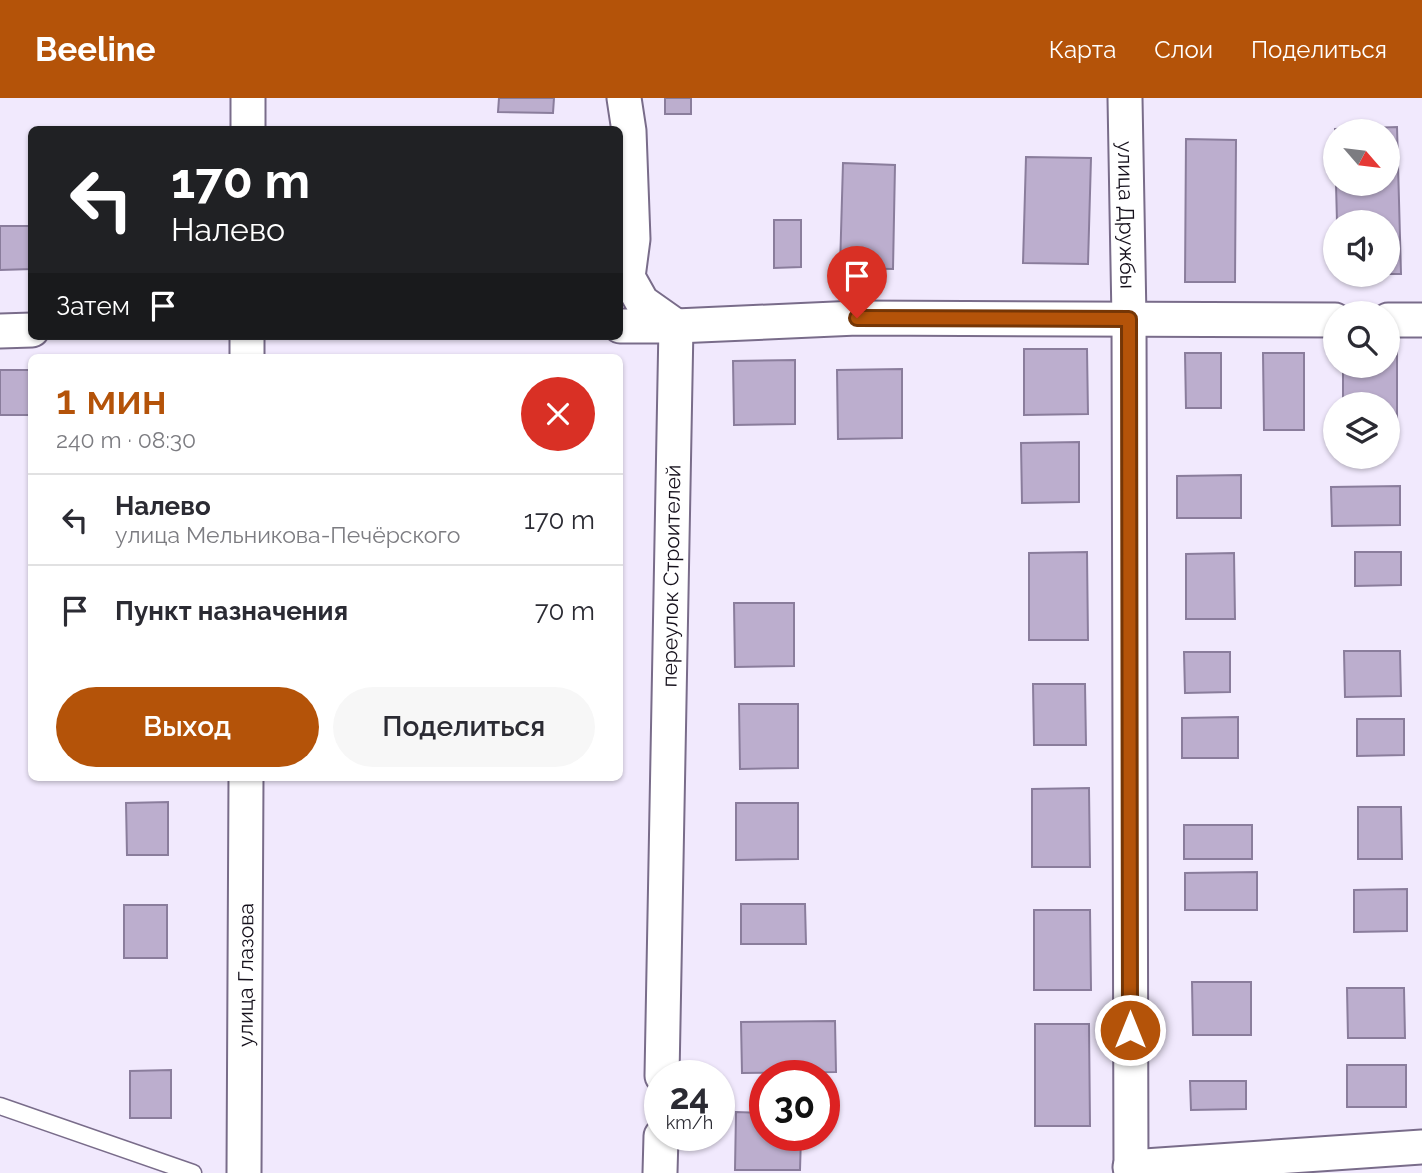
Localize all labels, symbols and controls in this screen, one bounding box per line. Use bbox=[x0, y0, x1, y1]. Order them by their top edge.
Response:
text: Beeline bbox=[35, 30, 156, 69]
text: Карта bbox=[1049, 35, 1116, 64]
text: Слои bbox=[1154, 35, 1213, 64]
text: Поделиться bbox=[1251, 35, 1387, 64]
north arrow bbox=[1323, 119, 1400, 196]
map controls bbox=[1323, 119, 1400, 469]
street label: улица Дружбы bbox=[1113, 141, 1141, 289]
text: 170 m bbox=[171, 152, 310, 209]
icon: left bbox=[56, 154, 147, 245]
button: sound bbox=[1323, 210, 1400, 287]
text: Налево bbox=[171, 211, 285, 248]
pin bbox=[827, 246, 887, 318]
icon: arrive bbox=[838, 257, 876, 295]
icon: arrive bbox=[144, 287, 182, 325]
text: Затем bbox=[56, 291, 130, 321]
button: search bbox=[1323, 301, 1400, 378]
text: 1 мин bbox=[56, 375, 167, 424]
button: close bbox=[521, 377, 595, 451]
button: layers bbox=[1323, 392, 1400, 469]
text: 240 m · 08:30 bbox=[56, 426, 196, 453]
street label: переулок Строителей bbox=[657, 464, 685, 688]
text: Налево bbox=[115, 491, 211, 521]
icon: left bbox=[56, 501, 94, 539]
text: 170 m bbox=[524, 505, 595, 535]
text: улица Мельникова-Печёрского bbox=[115, 521, 461, 548]
icon: arrive bbox=[56, 592, 94, 630]
text: Пункт назначения bbox=[115, 596, 348, 626]
text: 70 m bbox=[535, 596, 595, 626]
button: Выход bbox=[56, 687, 319, 767]
button: Поделиться bbox=[333, 687, 595, 767]
street label: улица Глазова bbox=[232, 903, 258, 1047]
position arrow bbox=[1093, 993, 1167, 1067]
speed limit sign: 30 bbox=[749, 1060, 840, 1151]
text: 24 bbox=[670, 1076, 709, 1117]
text: km/h bbox=[666, 1112, 713, 1133]

